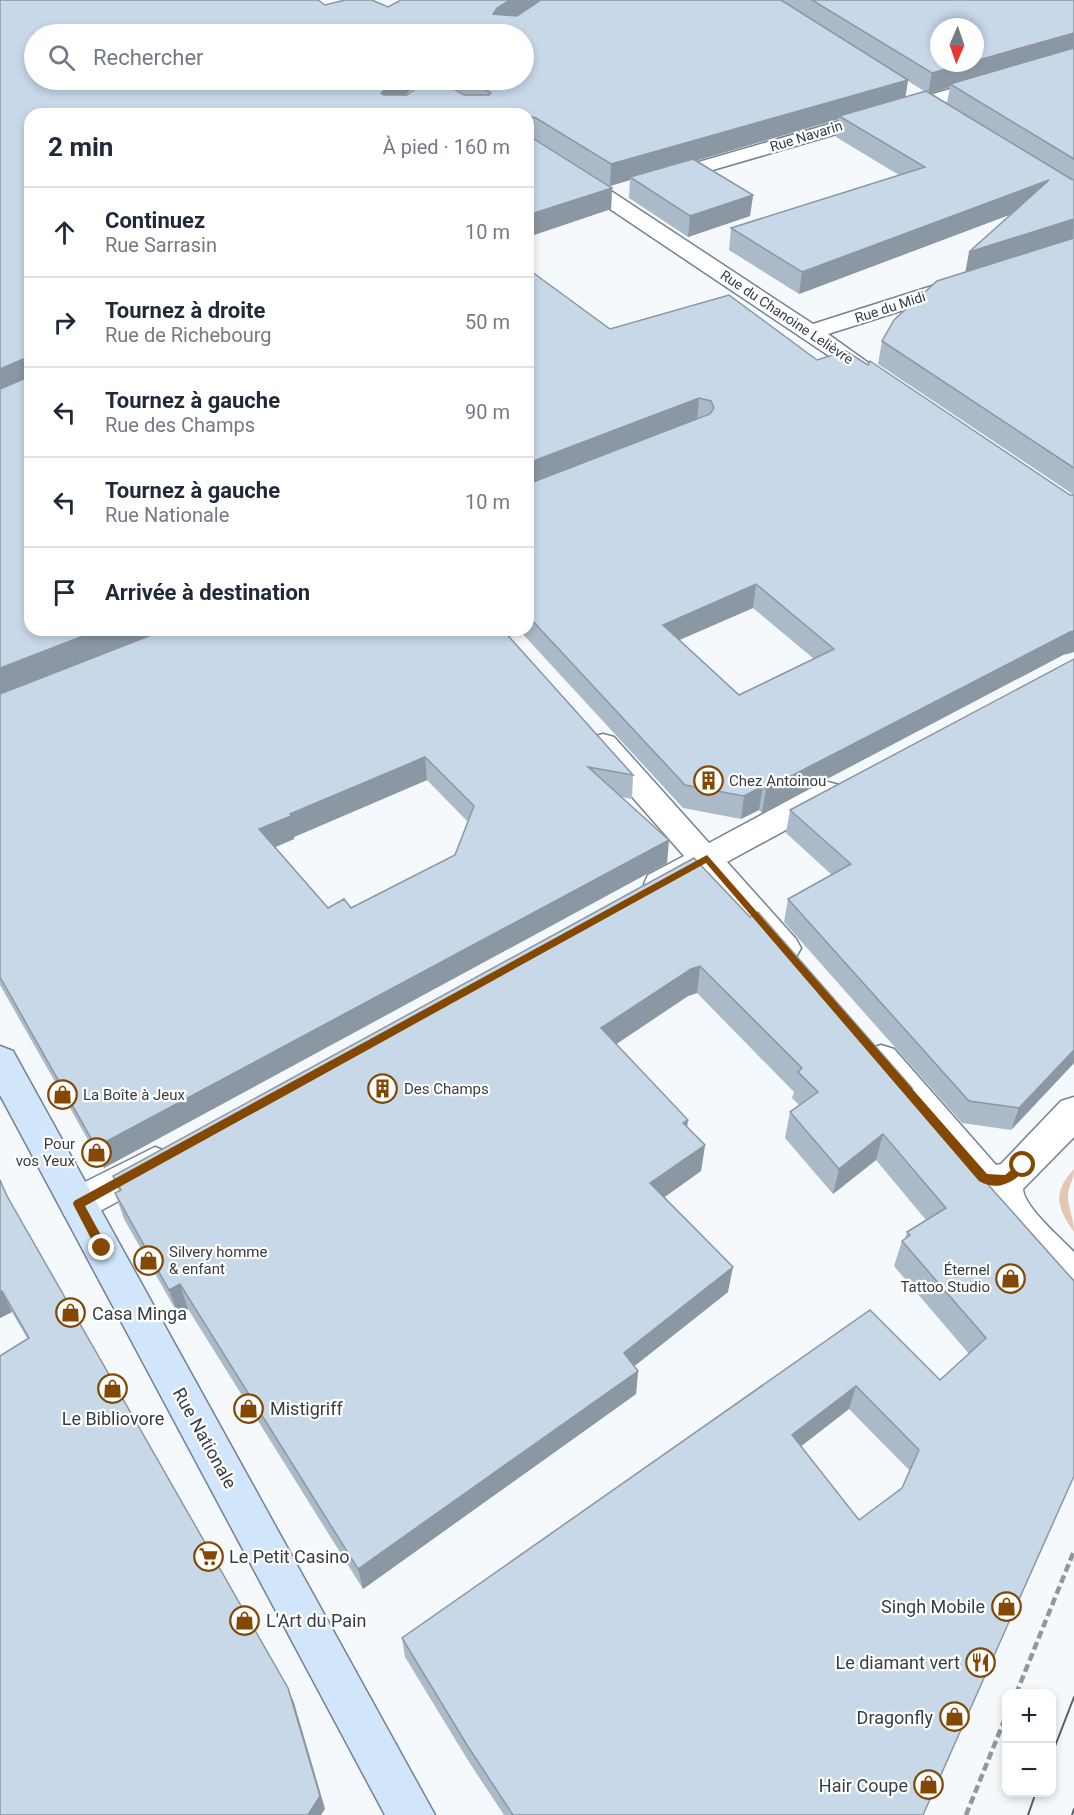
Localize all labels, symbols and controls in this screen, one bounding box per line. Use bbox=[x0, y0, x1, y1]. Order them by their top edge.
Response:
north arrow bbox=[930, 18, 984, 72]
search box bbox=[24, 24, 534, 90]
icon: search bbox=[45, 41, 78, 74]
text: Rechercher bbox=[93, 45, 204, 70]
street label: Rue Navarin bbox=[768, 117, 844, 155]
text: 2 min bbox=[48, 132, 113, 162]
text: À pied · 160 m bbox=[383, 135, 510, 159]
text: Continuez bbox=[105, 208, 205, 233]
icon: ahead bbox=[48, 216, 81, 249]
text: 10 m bbox=[465, 220, 510, 244]
text: Rue Sarrasin bbox=[105, 233, 217, 257]
street label: Rue du Chanoine Lelièvre bbox=[718, 267, 856, 367]
street label: Rue du Midi bbox=[853, 288, 927, 326]
text: Tournez à droite bbox=[105, 298, 265, 323]
icon: right bbox=[48, 306, 81, 339]
text: 50 m bbox=[465, 310, 510, 334]
text: Rue de Richebourg bbox=[105, 323, 272, 347]
text: Tournez à gauche bbox=[105, 388, 280, 413]
icon: left bbox=[48, 396, 81, 429]
text: 90 m bbox=[465, 400, 510, 424]
text: Rue des Champs bbox=[105, 413, 255, 437]
text: Tournez à gauche bbox=[105, 478, 280, 503]
icon: left bbox=[48, 486, 81, 519]
text: 10 m bbox=[465, 490, 510, 514]
text: Rue Nationale bbox=[105, 503, 229, 527]
icon: arrive bbox=[48, 576, 81, 609]
text: Arrivée à destination bbox=[105, 580, 310, 605]
building icon: Chez Antoinou bbox=[692, 765, 724, 797]
place label: Chez Antoinou bbox=[729, 772, 826, 790]
building icon: Des Champs bbox=[367, 1073, 399, 1105]
shop icon: La Boîte à Jeux bbox=[46, 1079, 78, 1111]
place label: Des Champs bbox=[404, 1080, 489, 1098]
place label: La Boîte à Jeux bbox=[83, 1086, 186, 1104]
place label: Pour vos Yeux bbox=[16, 1135, 76, 1170]
shop icon: Pour vos Yeux bbox=[80, 1137, 112, 1169]
route start bbox=[1009, 1151, 1035, 1177]
route end bbox=[88, 1234, 114, 1260]
place label: Silvery homme & enfant bbox=[169, 1243, 267, 1278]
shop icon: Silvery homme & enfant bbox=[132, 1245, 164, 1277]
place label: Éternel Tattoo Studio bbox=[900, 1261, 990, 1296]
shop icon: Éternel Tattoo Studio bbox=[995, 1263, 1027, 1295]
shop icon: Casa Minga bbox=[55, 1297, 87, 1329]
place label: Casa Minga bbox=[92, 1303, 187, 1324]
shop icon: Le Bibliovore bbox=[97, 1373, 129, 1405]
street label: Rue Nationale bbox=[169, 1384, 241, 1492]
shop icon: Mistigriff bbox=[233, 1392, 265, 1424]
place label: Mistigriff bbox=[270, 1398, 343, 1419]
place label: Le Bibliovore bbox=[62, 1408, 164, 1429]
supermarket icon: Le Petit Casino bbox=[192, 1540, 224, 1572]
place label: Le Petit Casino bbox=[229, 1546, 350, 1567]
shop icon: Singh Mobile bbox=[990, 1590, 1022, 1622]
place label: Singh Mobile bbox=[881, 1596, 985, 1617]
shop icon: L'Art du Pain bbox=[229, 1604, 261, 1636]
place label: L'Art du Pain bbox=[266, 1610, 366, 1631]
restaurant icon: Le diamant vert bbox=[965, 1646, 997, 1678]
place label: Le diamant vert bbox=[836, 1652, 960, 1673]
map controls bbox=[1002, 1689, 1056, 1797]
button: + bbox=[1002, 1689, 1056, 1743]
shop icon: Dragonfly bbox=[938, 1701, 970, 1733]
place label: Dragonfly bbox=[857, 1707, 933, 1728]
button: − bbox=[1002, 1743, 1056, 1797]
shop icon: Hair Coupe bbox=[913, 1769, 945, 1801]
place label: Hair Coupe bbox=[819, 1775, 908, 1796]

